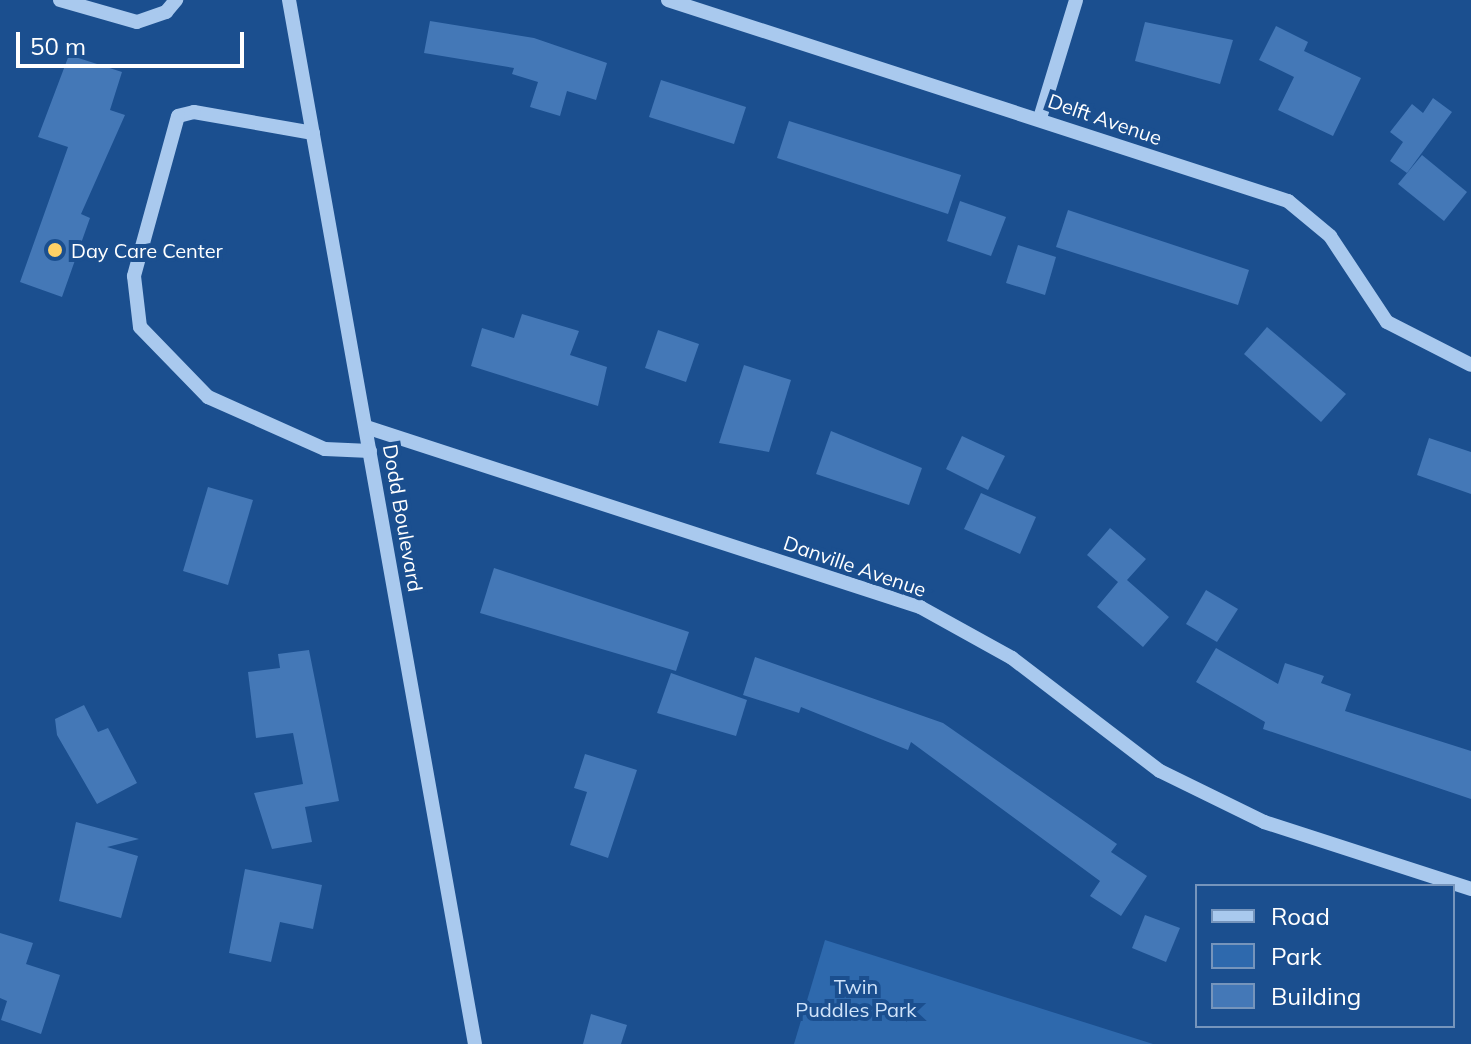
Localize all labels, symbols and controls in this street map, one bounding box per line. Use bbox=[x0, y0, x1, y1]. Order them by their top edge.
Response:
scale bar bbox=[20, 16, 248, 66]
text: 50 m bbox=[30, 31, 86, 61]
street label: Delft Avenue bbox=[1045, 88, 1165, 150]
place label: Day Care Center bbox=[71, 238, 223, 262]
marker: Day Care Center bbox=[46, 241, 64, 259]
street label: Dodd Boulevard bbox=[378, 442, 428, 594]
street label: Danville Avenue bbox=[781, 530, 929, 602]
legend bbox=[1195, 884, 1455, 1028]
text: Road bbox=[1271, 901, 1330, 931]
text: Park bbox=[1271, 941, 1322, 971]
park label: Twin Puddles Park bbox=[795, 974, 917, 1021]
text: Building bbox=[1271, 981, 1361, 1011]

